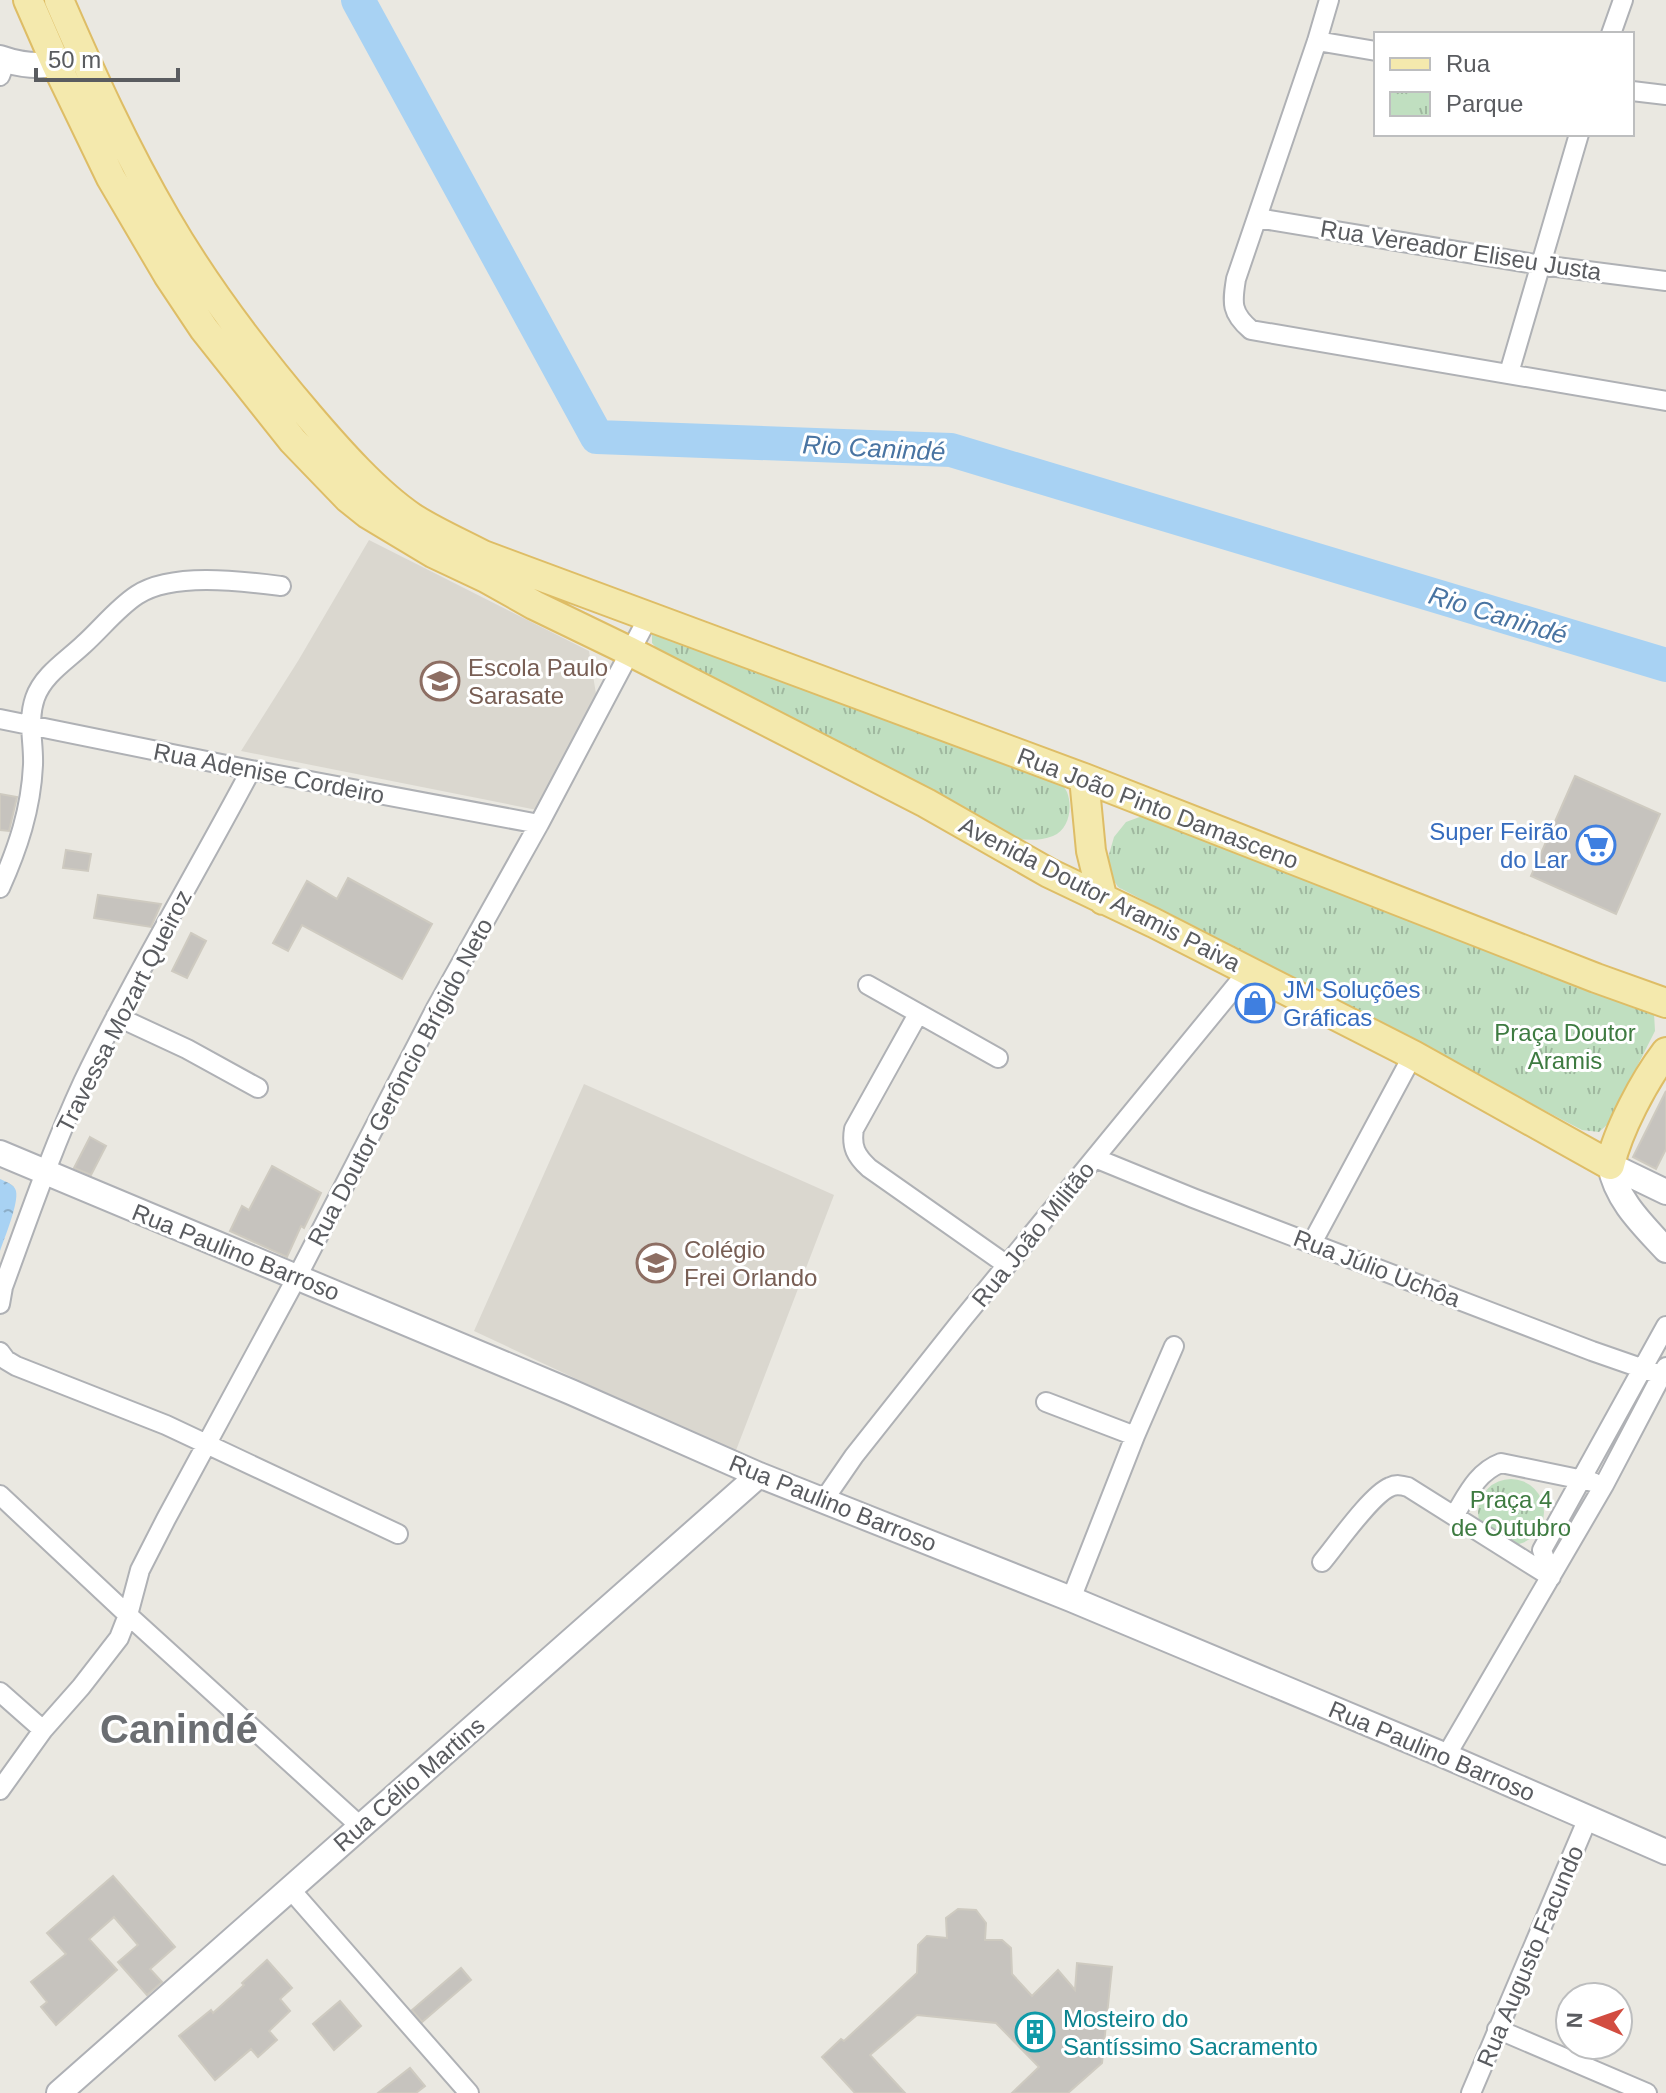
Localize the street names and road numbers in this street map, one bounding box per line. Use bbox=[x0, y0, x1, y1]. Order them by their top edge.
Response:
street label: Rua Vereador Eliseu Justa bbox=[1319, 214, 1604, 286]
street label: Rua Adenise Cordeiro bbox=[151, 737, 387, 809]
street label: Rua João Pinto Damasceno bbox=[1014, 742, 1302, 874]
street label: Avenida Doutor Aramis Paiva bbox=[955, 811, 1246, 977]
street label: Travessa Mozart Queiroz bbox=[51, 885, 197, 1137]
street label: Rua Doutor Gerôncio Brígido Neto bbox=[302, 914, 498, 1250]
street label: Rua João Militão bbox=[966, 1156, 1100, 1312]
street label: Rua Paulino Barroso bbox=[128, 1198, 344, 1306]
street label: Rua Júlio Uchôa bbox=[1290, 1224, 1465, 1312]
street label: Rua Paulino Barroso bbox=[725, 1449, 941, 1557]
street label: Rua Paulino Barroso bbox=[1325, 1695, 1539, 1807]
street label: Rua Célio Martins bbox=[328, 1711, 490, 1857]
street label: Rua Augusto Facundo bbox=[1471, 1841, 1589, 2071]

